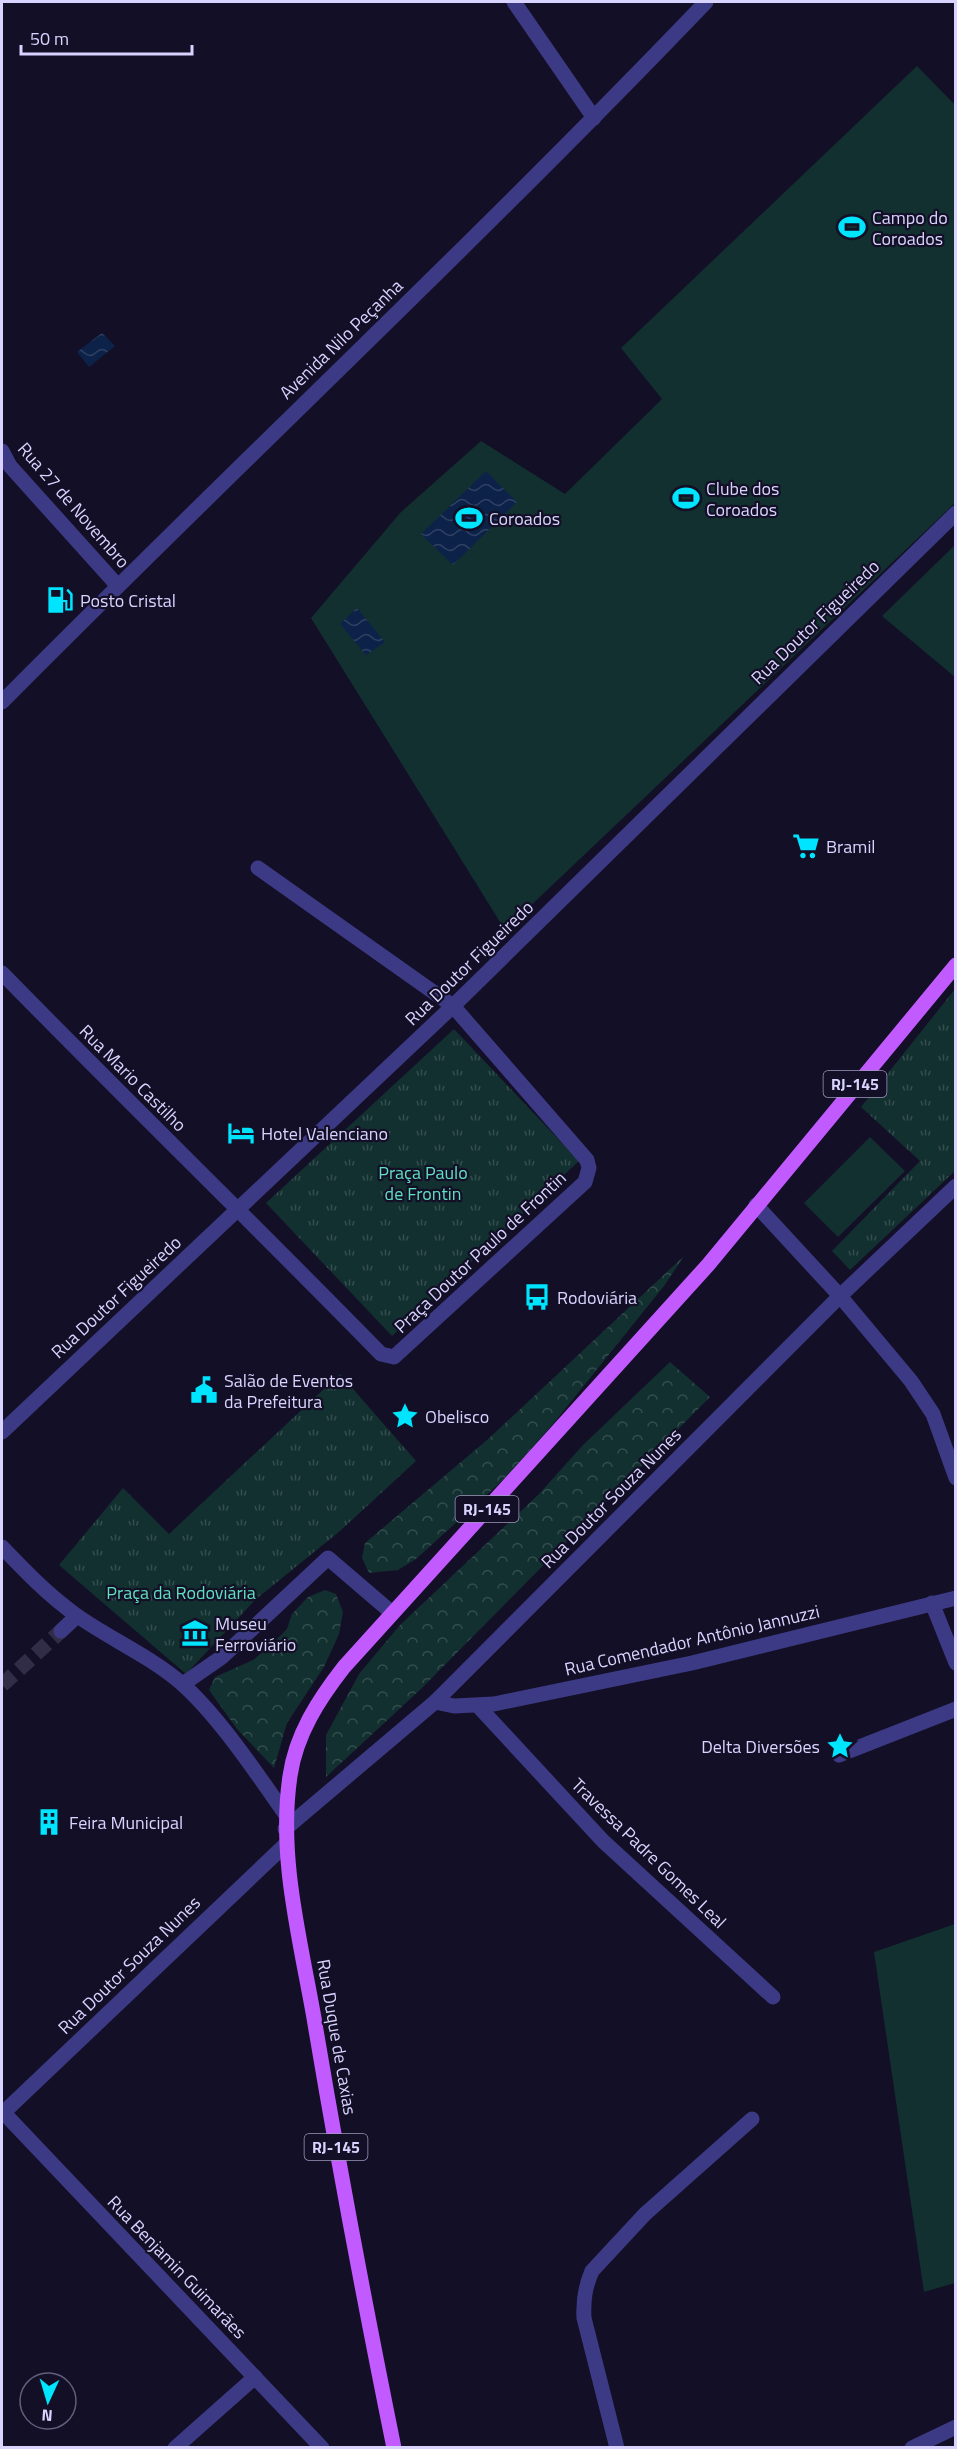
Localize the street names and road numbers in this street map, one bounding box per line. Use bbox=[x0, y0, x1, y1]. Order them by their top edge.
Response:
street label: Avenida Nilo Peçanha bbox=[273, 273, 409, 405]
street label: Rua 27 de Novembro bbox=[12, 436, 136, 574]
street label: Rua Doutor Figueiredo bbox=[745, 553, 885, 691]
street label: Rua Doutor Figueiredo bbox=[399, 894, 539, 1032]
street label: Rua Mario Castilho bbox=[73, 1018, 193, 1138]
road number: RJ-145 bbox=[824, 1071, 886, 1097]
street label: Praça Doutor Paulo de Frontin bbox=[388, 1165, 572, 1339]
street label: Rua Doutor Figueiredo bbox=[45, 1229, 187, 1365]
street label: Rua Doutor Souza Nunes bbox=[535, 1422, 687, 1574]
road number: RJ-145 bbox=[456, 1496, 518, 1522]
street label: Rua Comendador Antônio Jannuzzi bbox=[562, 1597, 822, 1683]
street label: Travessa Padre Gomes Leal bbox=[565, 1772, 733, 1934]
street label: Rua Doutor Souza Nunes bbox=[52, 1890, 206, 2040]
street label: Rua Duque de Caxias bbox=[310, 1957, 364, 2117]
road number: RJ-145 bbox=[304, 2134, 368, 2160]
street label: Rua Benjamin Guimarães bbox=[101, 2189, 253, 2345]

